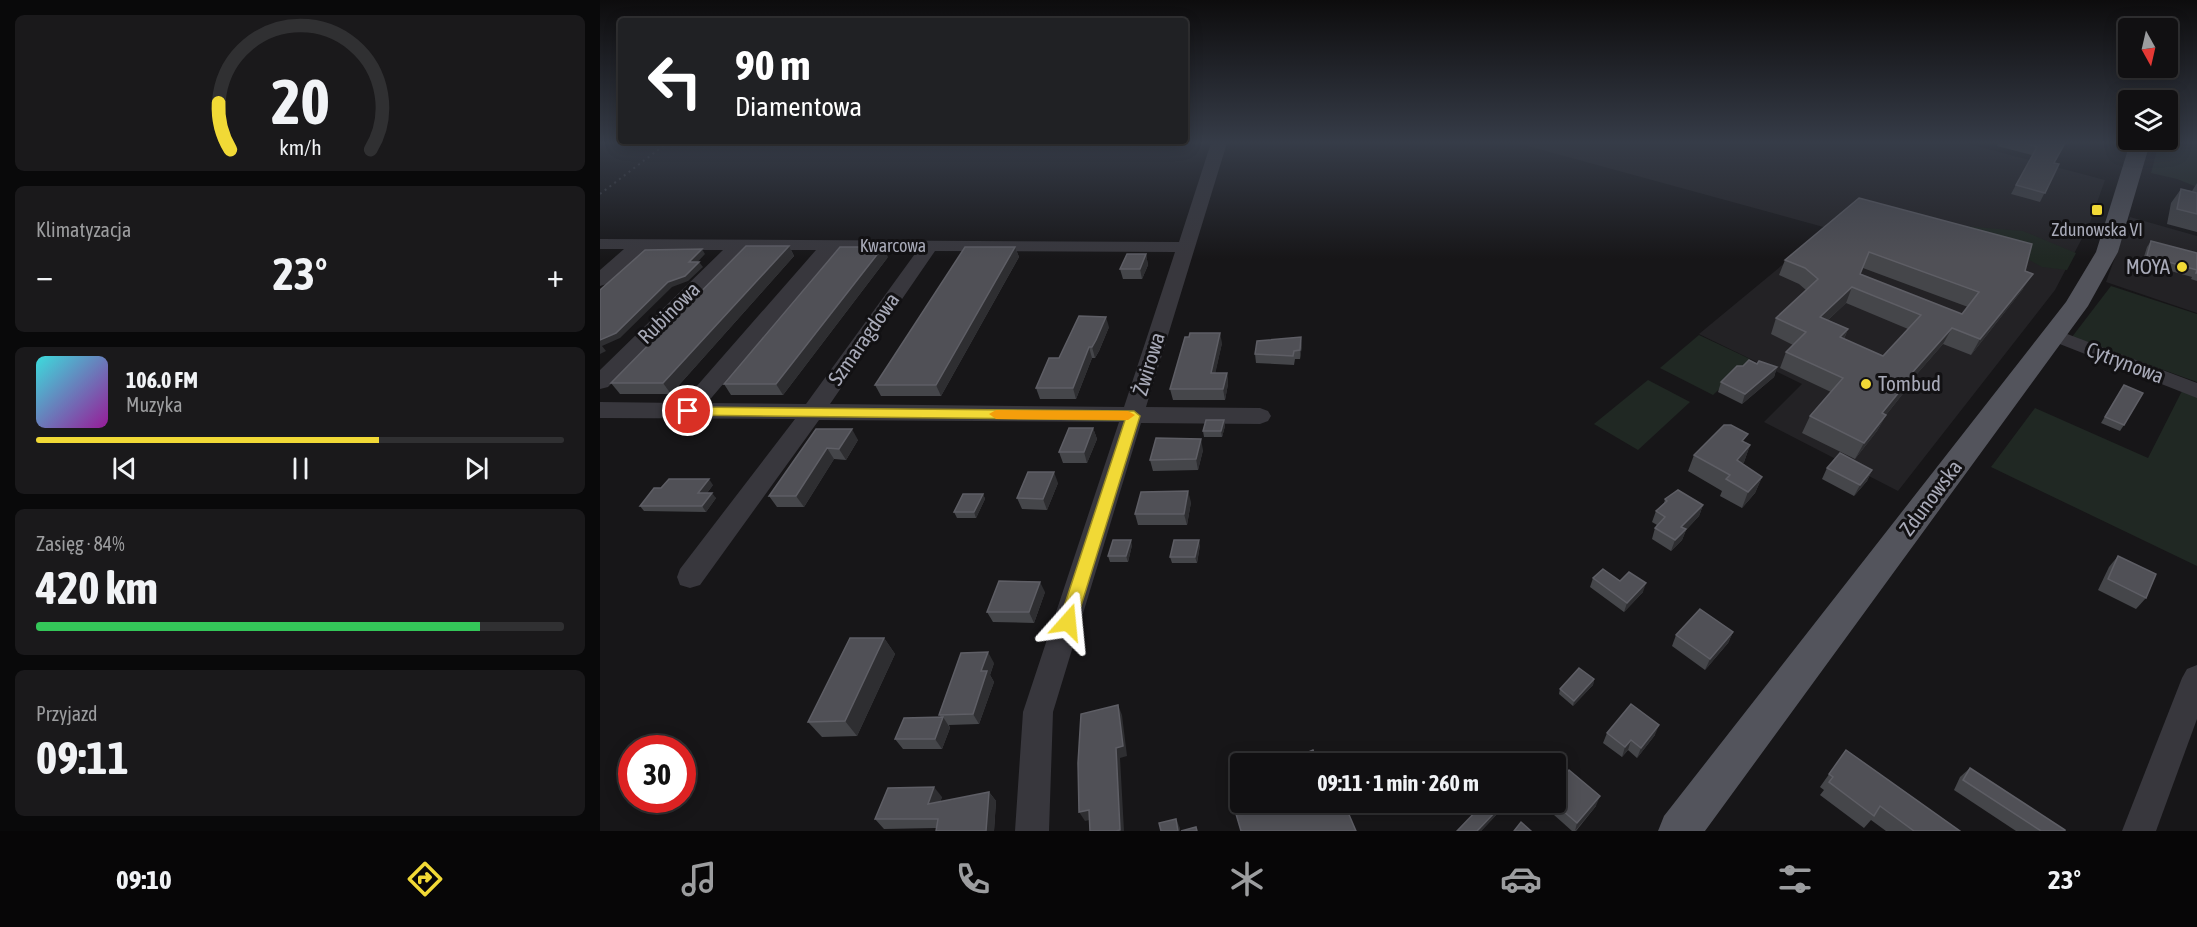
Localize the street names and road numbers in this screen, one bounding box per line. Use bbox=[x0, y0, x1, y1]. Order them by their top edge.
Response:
street label: Kwarcowa bbox=[860, 235, 926, 256]
street label: Rubinowa bbox=[632, 276, 704, 348]
street label: Szmaragdowa bbox=[823, 288, 904, 389]
street label: Żwirowa bbox=[1127, 329, 1169, 398]
street label: Cytrynowa bbox=[2083, 336, 2167, 388]
street label: Zdunowska bbox=[1894, 455, 1966, 540]

